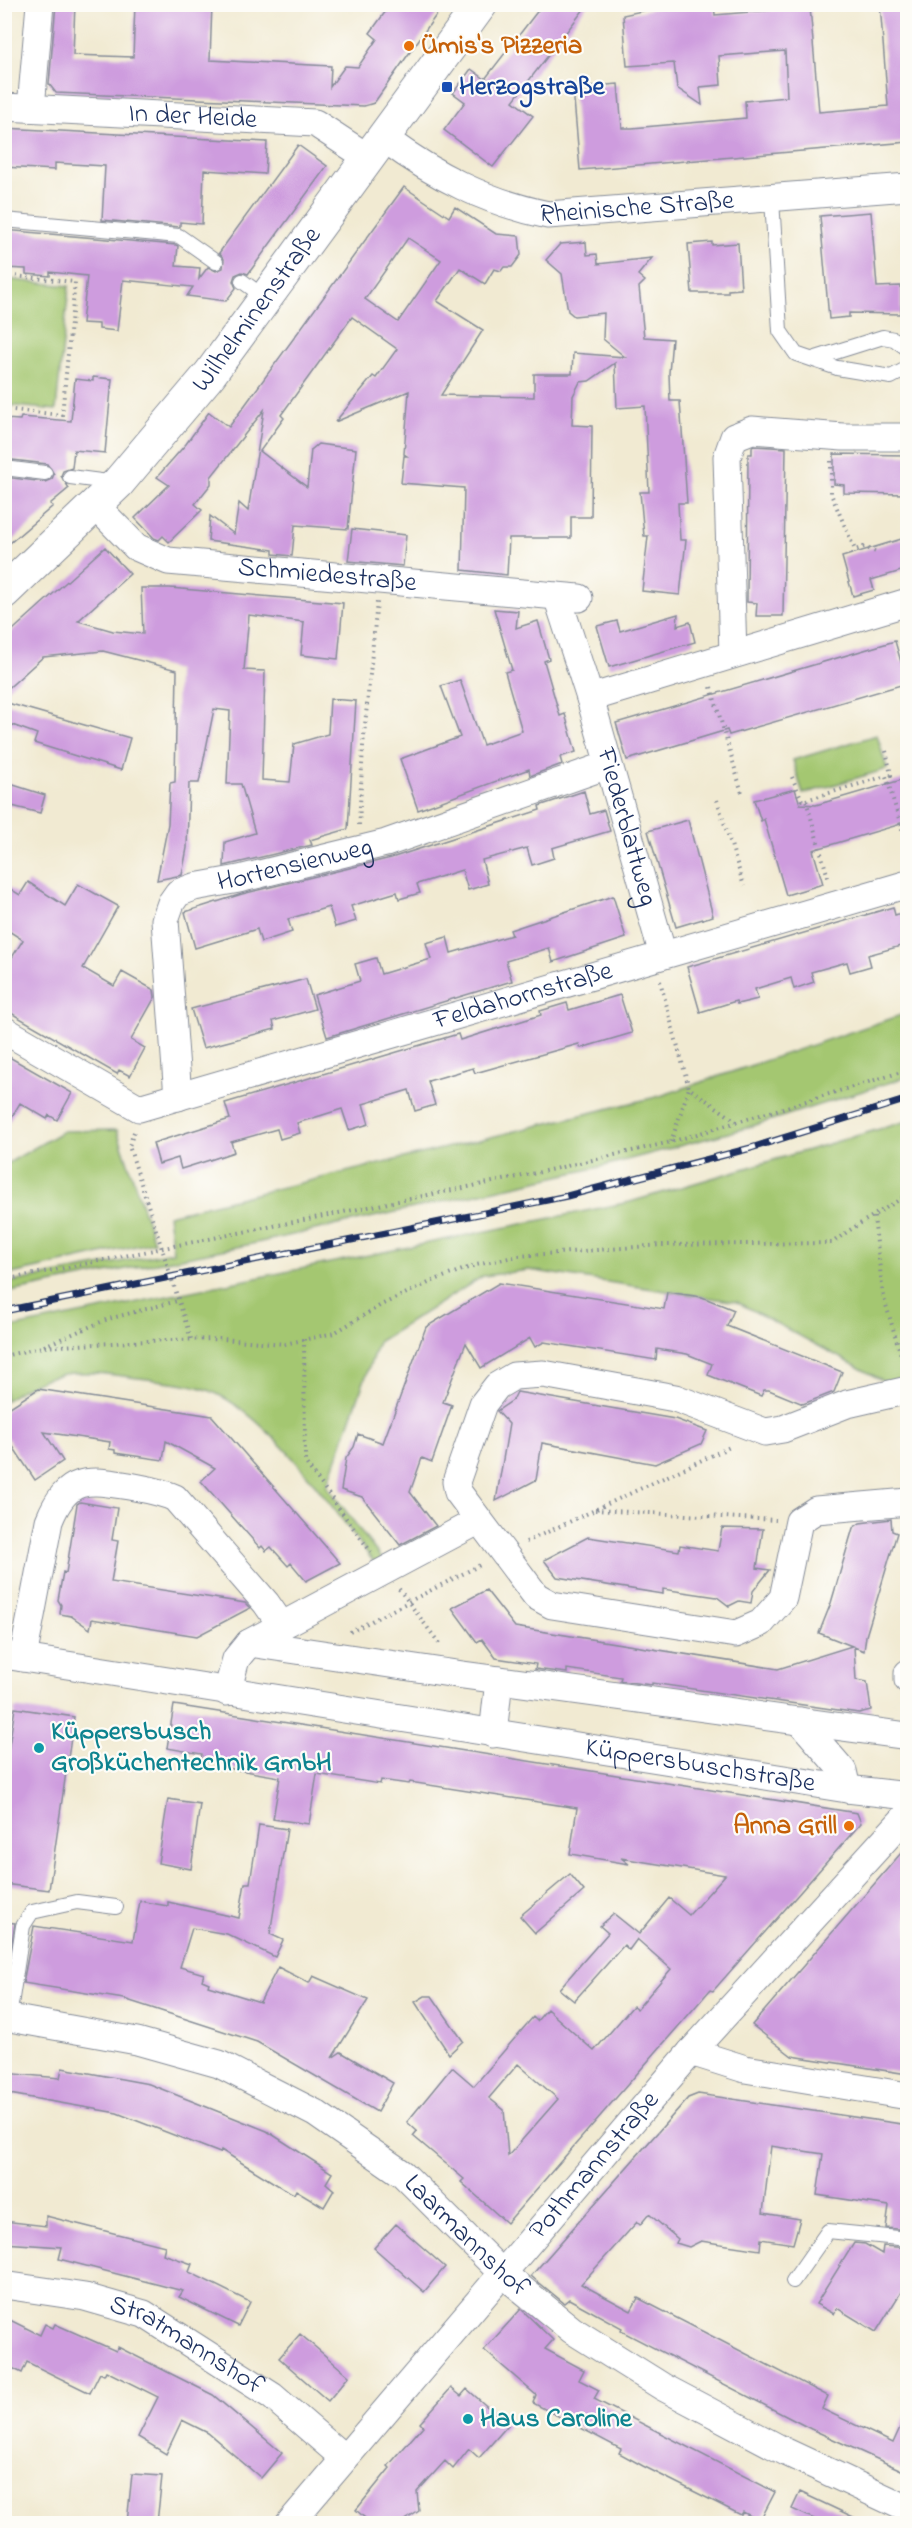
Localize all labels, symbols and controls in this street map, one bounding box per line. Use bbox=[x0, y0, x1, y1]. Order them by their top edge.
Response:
place label: Ümis's Pizzeria bbox=[421, 27, 582, 66]
marker: Ümis's Pizzeria bbox=[402, 39, 416, 53]
place label: Herzogstraße bbox=[459, 68, 606, 108]
marker: Herzogstraße bbox=[440, 80, 454, 94]
street label: In der Heide bbox=[127, 94, 259, 140]
street label: Rheinische Straße bbox=[535, 181, 737, 235]
street label: Wilhelminenstraße bbox=[183, 218, 332, 401]
street label: Schmiedestraße bbox=[236, 548, 419, 603]
street label: Fiederblattweg bbox=[585, 742, 668, 911]
street label: Hortensienweg bbox=[214, 828, 377, 902]
street label: Feldahornstraße bbox=[428, 951, 618, 1041]
place label: Küppersbusch Großküchentechnik GmbH bbox=[51, 1713, 332, 1783]
street label: Küppersbuschstraße bbox=[582, 1728, 819, 1803]
marker: Küppersbusch Großküchentechnik GmbH bbox=[32, 1741, 46, 1755]
place label: Anna Grill bbox=[733, 1807, 837, 1846]
marker: Anna Grill bbox=[842, 1819, 856, 1833]
street label: Pothmannstraße bbox=[520, 2082, 670, 2248]
street label: Laarmannshof bbox=[394, 2165, 538, 2308]
street label: Stratmannshof bbox=[105, 2286, 272, 2405]
place label: Haus Caroline bbox=[480, 2400, 633, 2439]
marker: Haus Caroline bbox=[461, 2412, 475, 2426]

